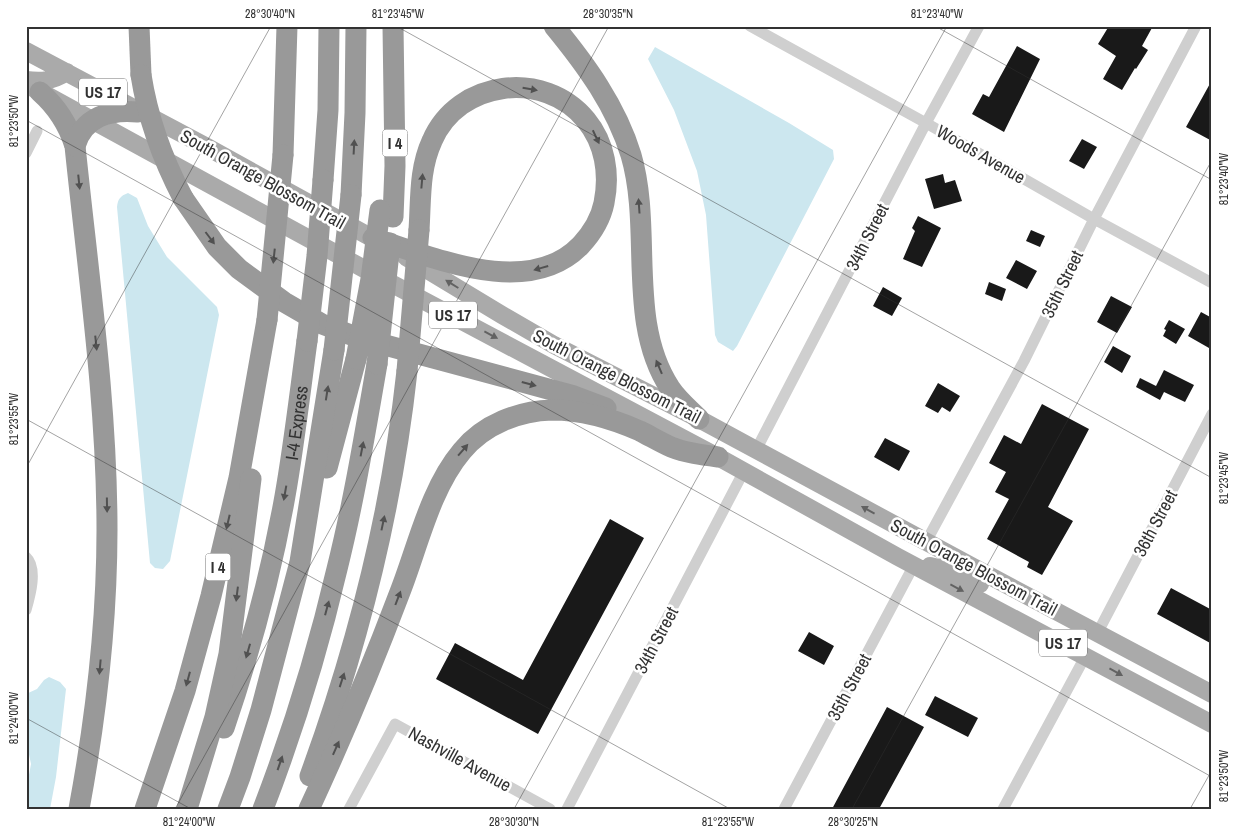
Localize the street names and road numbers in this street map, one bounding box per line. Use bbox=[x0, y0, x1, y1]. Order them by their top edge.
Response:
road number: US 17 bbox=[79, 78, 127, 105]
street label: Woods Avenue bbox=[932, 118, 1030, 190]
street label: South Orange Blossom Trail bbox=[176, 123, 350, 235]
road number: I 4 bbox=[382, 130, 408, 156]
street label: 34th Street bbox=[839, 199, 895, 275]
street label: 35th Street bbox=[1035, 246, 1089, 322]
road number: US 17 bbox=[429, 302, 477, 328]
street label: South Orange Blossom Trail bbox=[529, 323, 705, 429]
street label: I-4 Express bbox=[279, 384, 313, 462]
street label: 36th Street bbox=[1127, 485, 1183, 561]
street label: South Orange Blossom Trail bbox=[886, 512, 1062, 622]
road number: I 4 bbox=[206, 554, 230, 580]
street label: 34th Street bbox=[628, 602, 684, 678]
road number: US 17 bbox=[1039, 630, 1087, 656]
street label: 35th Street bbox=[821, 649, 877, 725]
street label: Nashville Avenue bbox=[404, 720, 516, 798]

